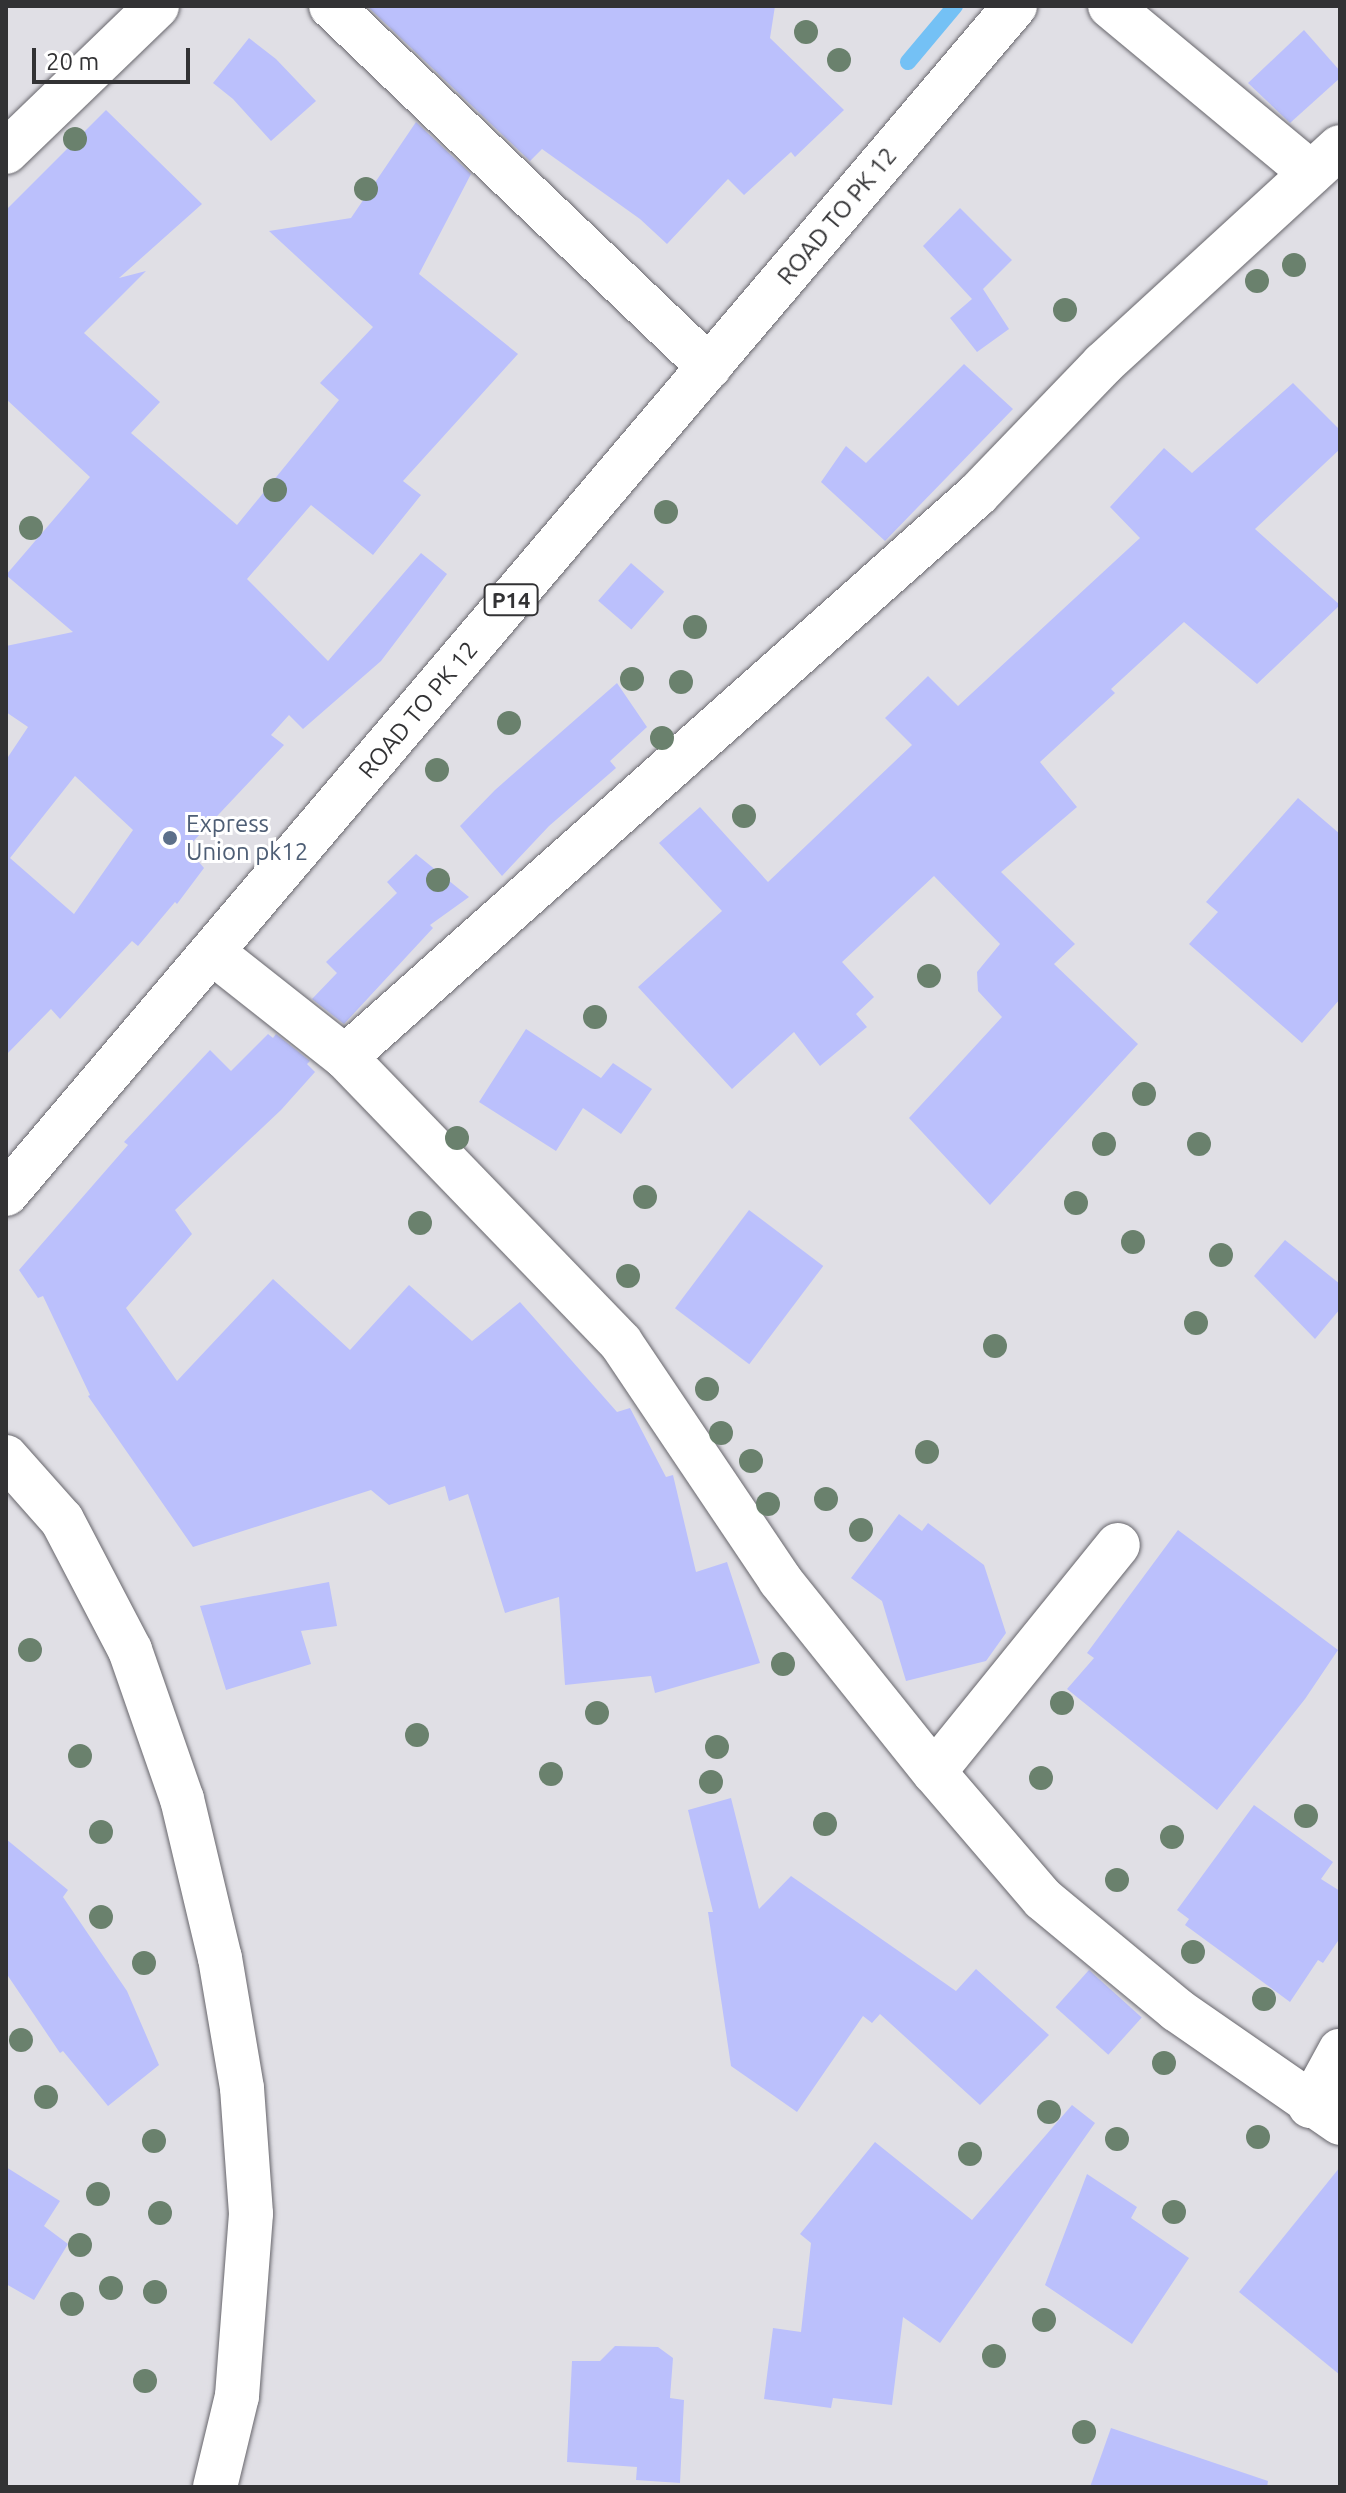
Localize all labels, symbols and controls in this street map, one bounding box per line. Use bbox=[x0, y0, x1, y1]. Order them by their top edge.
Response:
scale bar bbox=[36, 32, 194, 82]
text: 20 m bbox=[46, 48, 99, 75]
street label: ROAD TO PK 12 bbox=[771, 142, 903, 290]
road number: P14 bbox=[483, 582, 539, 618]
street label: ROAD TO PK 12 bbox=[352, 636, 484, 784]
place label: Express Union pk12 bbox=[186, 810, 308, 866]
marker: Express Union pk12 bbox=[161, 829, 179, 847]

